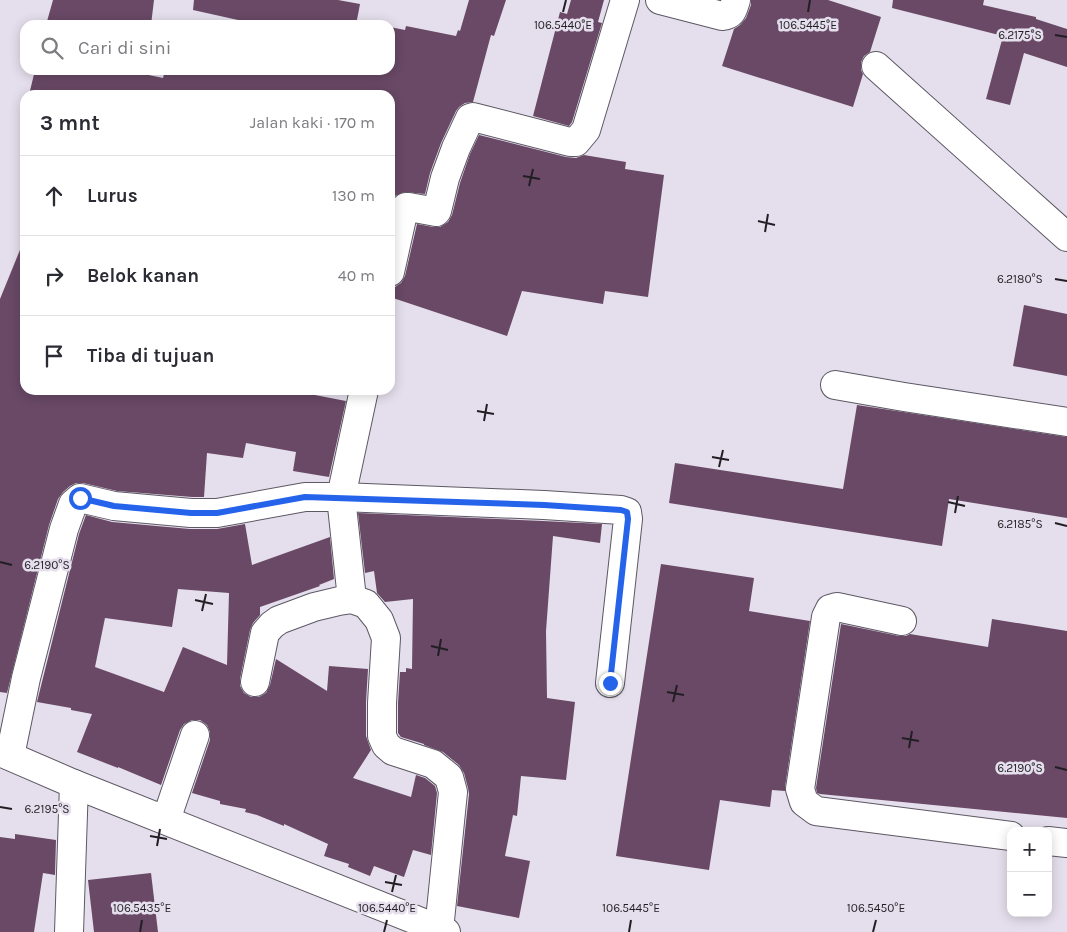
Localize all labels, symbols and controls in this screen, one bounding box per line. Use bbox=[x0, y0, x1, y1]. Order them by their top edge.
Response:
text: 106.5440°E bbox=[534, 18, 592, 32]
text: 106.5445°E bbox=[779, 18, 837, 32]
search box bbox=[20, 20, 395, 75]
text: 6.2175°S bbox=[998, 28, 1042, 42]
icon: search bbox=[38, 34, 66, 62]
text: Cari di sini bbox=[78, 37, 171, 59]
text: 3 mnt bbox=[40, 111, 100, 135]
text: Jalan kaki · 170 m bbox=[250, 113, 375, 132]
icon: ahead bbox=[40, 182, 68, 210]
text: Lurus bbox=[87, 185, 138, 207]
text: 130 m bbox=[332, 186, 375, 205]
icon: right bbox=[40, 262, 68, 290]
text: Belok kanan bbox=[87, 265, 199, 287]
text: 40 m bbox=[338, 266, 375, 285]
text: 6.2180°S bbox=[997, 272, 1043, 286]
icon: arrive bbox=[40, 342, 68, 370]
text: Tiba di tujuan bbox=[87, 345, 214, 367]
route start bbox=[69, 487, 92, 510]
text: 6.2185°S bbox=[997, 517, 1043, 531]
text: 6.2190°S bbox=[24, 558, 70, 572]
route end bbox=[599, 672, 622, 695]
text: 6.2190°S bbox=[997, 761, 1043, 775]
text: 6.2195°S bbox=[24, 802, 70, 816]
map controls bbox=[1007, 827, 1052, 917]
button: + bbox=[1007, 827, 1052, 872]
button: − bbox=[1007, 872, 1052, 917]
text: 106.5435°E bbox=[113, 901, 171, 915]
text: 106.5440°E bbox=[358, 901, 416, 915]
text: 106.5445°E bbox=[602, 901, 660, 915]
text: 106.5450°E bbox=[847, 901, 905, 915]

